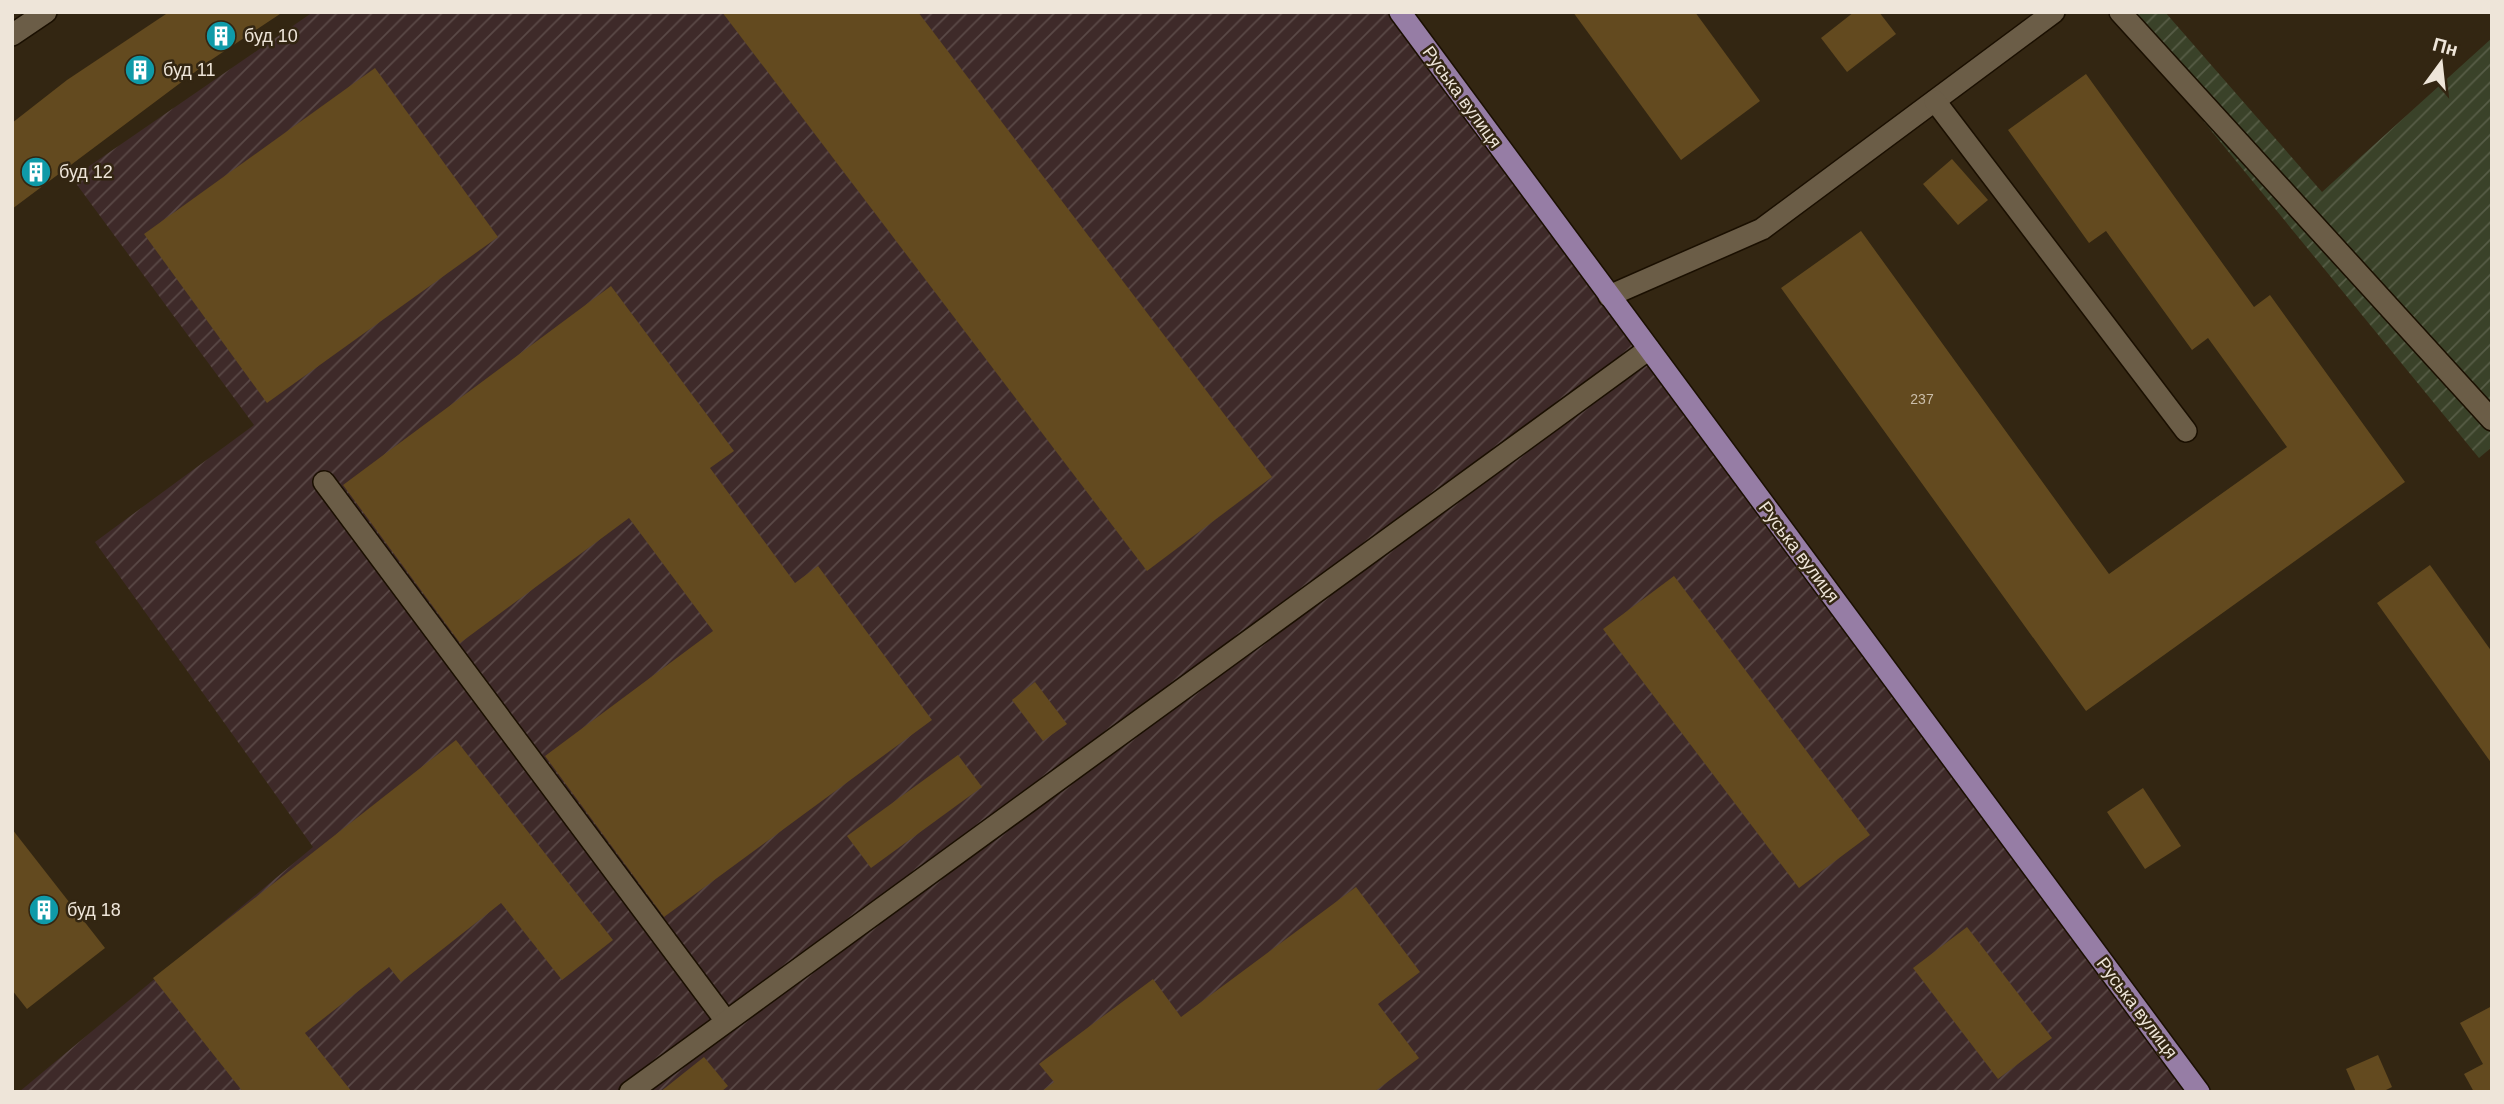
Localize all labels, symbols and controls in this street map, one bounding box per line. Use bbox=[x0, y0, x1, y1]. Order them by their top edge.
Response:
building icon: буд 10 bbox=[204, 19, 238, 53]
place label: буд 10 bbox=[244, 26, 298, 46]
north arrow bbox=[2406, 28, 2476, 98]
text: Пн bbox=[2430, 34, 2460, 60]
street label: Руська вулиця bbox=[1418, 42, 1506, 152]
building icon: буд 11 bbox=[123, 53, 157, 87]
place label: буд 11 bbox=[163, 60, 216, 80]
building icon: буд 12 bbox=[19, 155, 53, 189]
place label: буд 12 bbox=[59, 162, 113, 182]
house number: 237 bbox=[1910, 391, 1934, 407]
street label: Руська вулиця bbox=[1755, 498, 1843, 606]
building icon: буд 18 bbox=[27, 893, 61, 927]
place label: буд 18 bbox=[67, 900, 121, 920]
street label: Руська вулиця bbox=[2093, 954, 2181, 1062]

